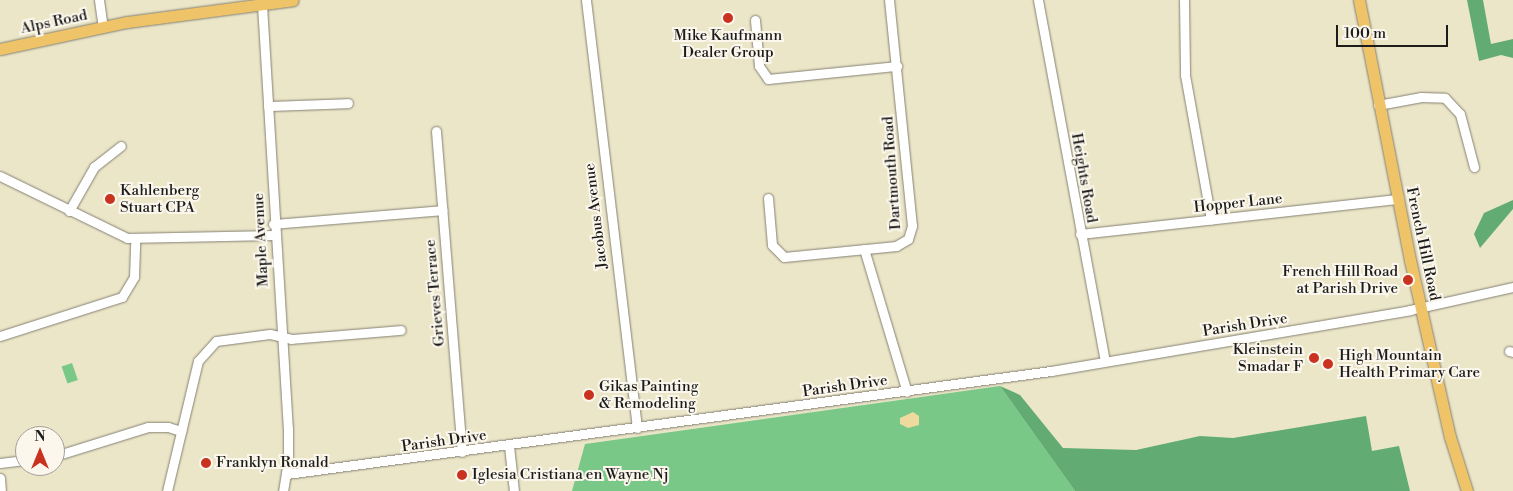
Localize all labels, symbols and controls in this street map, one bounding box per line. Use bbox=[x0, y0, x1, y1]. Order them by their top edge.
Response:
street label: Alps Road bbox=[19, 6, 89, 38]
marker: Mike Kaufmann Dealer Group bbox=[722, 12, 734, 24]
scale bar bbox=[1338, 15, 1450, 47]
text: 100 m bbox=[1344, 24, 1386, 43]
place label: Mike Kaufmann Dealer Group bbox=[674, 26, 782, 61]
street label: Dartmouth Road bbox=[879, 116, 905, 230]
street label: Heights Road bbox=[1067, 132, 1101, 224]
street label: Jacobus Avenue bbox=[581, 162, 611, 270]
place label: Kahlenberg Stuart CPA bbox=[120, 181, 199, 216]
street label: French Hill Road bbox=[1402, 186, 1444, 302]
street label: Hopper Lane bbox=[1193, 189, 1283, 217]
marker: Kahlenberg Stuart CPA bbox=[104, 193, 116, 205]
street label: Maple Avenue bbox=[250, 193, 272, 287]
street label: Grieves Terrace bbox=[421, 239, 449, 347]
place label: French Hill Road at Parish Drive bbox=[1282, 262, 1398, 297]
marker: French Hill Road at Parish Drive bbox=[1402, 274, 1414, 286]
street label: Parish Drive bbox=[1201, 309, 1289, 341]
place label: Kleinstein Smadar F bbox=[1233, 340, 1303, 375]
place label: High Mountain Health Primary Care bbox=[1339, 346, 1480, 381]
marker: Kleinstein Smadar F bbox=[1307, 351, 1321, 365]
marker: High Mountain Health Primary Care bbox=[1321, 357, 1335, 371]
street label: Parish Drive bbox=[801, 371, 889, 401]
place label: Gikas Painting & Remodeling bbox=[599, 377, 698, 412]
marker: Gikas Painting & Remodeling bbox=[583, 389, 595, 401]
north arrow bbox=[15, 426, 65, 476]
street label: Parish Drive bbox=[400, 426, 488, 456]
text: N bbox=[34, 428, 46, 446]
place label: Franklyn Ronald bbox=[216, 454, 328, 472]
marker: Franklyn Ronald bbox=[200, 457, 212, 469]
place label: Iglesia Cristiana en Wayne Nj bbox=[472, 466, 669, 484]
marker: Iglesia Cristiana en Wayne Nj bbox=[456, 469, 468, 481]

